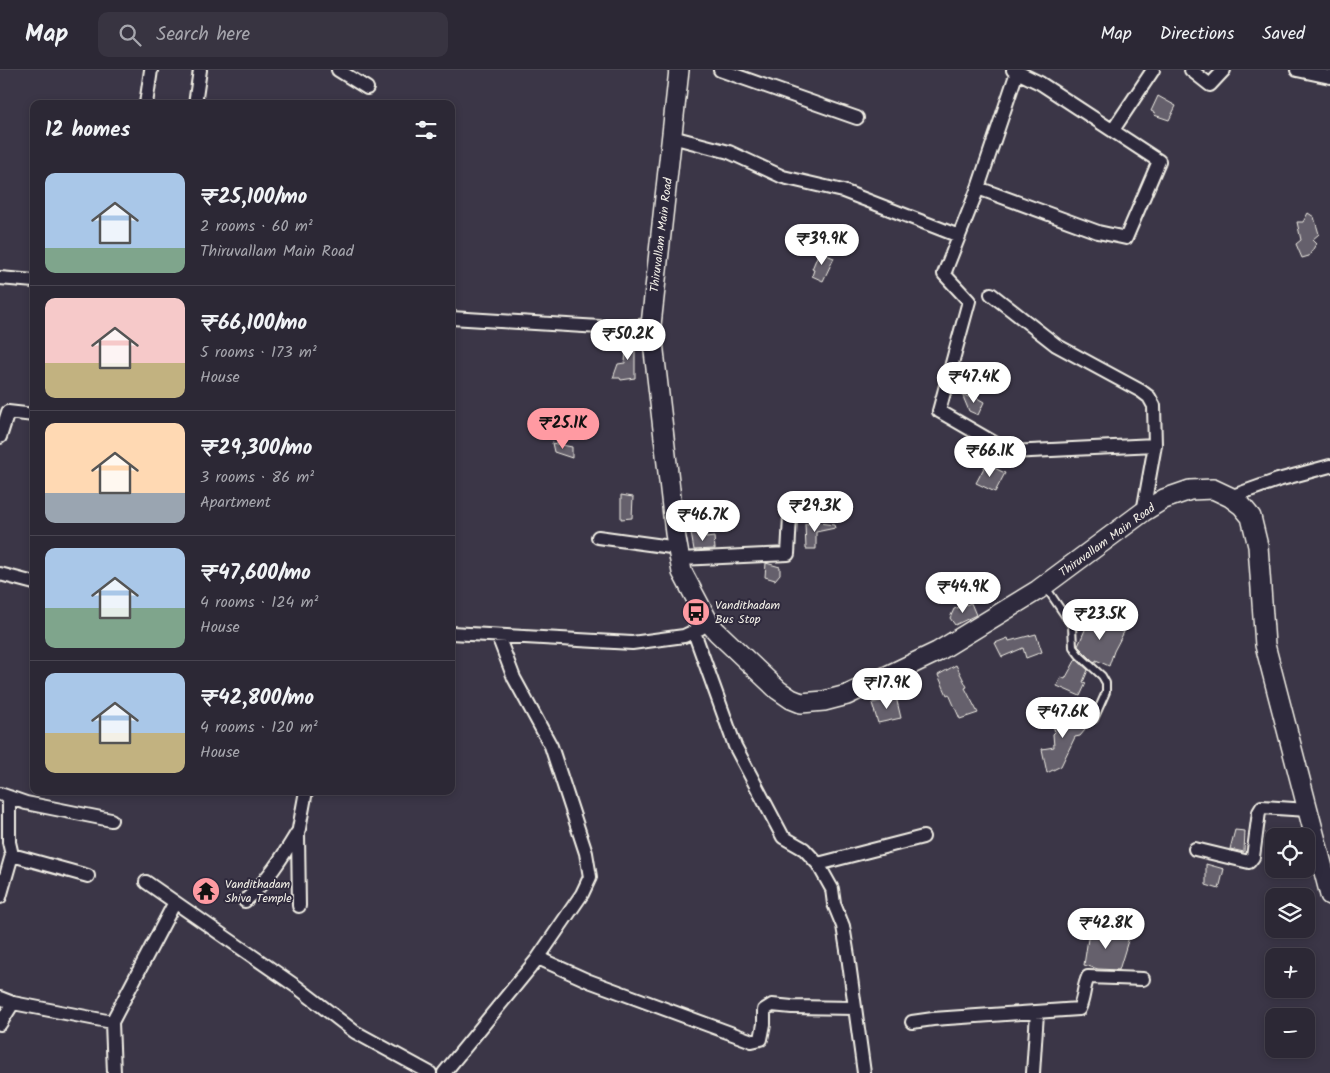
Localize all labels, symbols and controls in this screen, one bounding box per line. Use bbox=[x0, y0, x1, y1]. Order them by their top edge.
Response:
search box bbox=[98, 12, 448, 57]
text: Map bbox=[25, 15, 68, 54]
text: Search here bbox=[156, 20, 250, 50]
text: Map bbox=[1100, 20, 1132, 49]
text: Directions bbox=[1160, 20, 1234, 49]
text: Saved bbox=[1262, 20, 1305, 49]
icon: search bbox=[116, 21, 144, 49]
text: 12 homes bbox=[45, 114, 130, 147]
icon: filters bbox=[412, 116, 440, 144]
street label: Thiruvallam Main Road bbox=[645, 176, 678, 293]
text: ₹25,100/mo bbox=[200, 181, 307, 214]
icon: home bbox=[85, 193, 145, 253]
text: 2 rooms · 60 m² bbox=[200, 214, 313, 239]
pin: ₹39.9K bbox=[781, 224, 863, 266]
text: ₹39.9K bbox=[796, 227, 848, 252]
text: Thiruvallam Main Road bbox=[200, 239, 354, 264]
text: ₹66,100/mo bbox=[200, 307, 307, 340]
icon: home bbox=[85, 318, 145, 378]
pin: ₹50.2K bbox=[587, 318, 669, 361]
text: ₹50.2K bbox=[602, 322, 654, 347]
text: 5 rooms · 173 m² bbox=[200, 340, 317, 365]
pin: ₹47.4K bbox=[933, 362, 1015, 404]
text: House bbox=[200, 365, 240, 390]
text: ₹47.4K bbox=[948, 365, 1000, 390]
pin: ₹25.1K bbox=[522, 408, 604, 450]
text: ₹25.1K bbox=[538, 411, 588, 436]
text: ₹29,300/mo bbox=[200, 432, 312, 465]
pin: ₹66.1K bbox=[949, 436, 1031, 478]
text: ₹66.1K bbox=[965, 439, 1015, 464]
icon: home bbox=[85, 443, 145, 503]
text: 3 rooms · 86 m² bbox=[200, 465, 314, 490]
text: Apartment bbox=[200, 490, 271, 515]
pin: ₹29.3K bbox=[774, 490, 856, 533]
text: ₹29.3K bbox=[788, 494, 842, 519]
street label: Thiruvallam Main Road bbox=[1055, 498, 1160, 582]
pin: ₹46.7K bbox=[662, 500, 744, 542]
text: ₹46.7K bbox=[677, 503, 729, 528]
text: ₹47,600/mo bbox=[200, 557, 311, 590]
icon: home bbox=[85, 568, 145, 628]
pin: ₹44.9K bbox=[922, 572, 1004, 614]
text: ₹44.9K bbox=[937, 575, 989, 600]
text: 4 rooms · 124 m² bbox=[200, 590, 318, 615]
place label: Vandithadam Bus Stop bbox=[715, 596, 781, 629]
bus stop icon: Vandithadam Bus Stop bbox=[681, 597, 711, 627]
pin: ₹23.5K bbox=[1059, 598, 1141, 641]
text: ₹23.5K bbox=[1073, 602, 1127, 627]
text: House bbox=[200, 615, 240, 640]
pin: ₹17.9K bbox=[846, 668, 928, 710]
text: ₹17.9K bbox=[863, 671, 911, 696]
text: ₹42,800/mo bbox=[200, 682, 314, 715]
icon: home bbox=[85, 693, 145, 753]
pin: ₹47.6K bbox=[1022, 696, 1104, 739]
text: ₹47.6K bbox=[1037, 700, 1089, 725]
text: 4 rooms · 120 m² bbox=[200, 715, 318, 740]
text: House bbox=[200, 740, 240, 765]
map controls bbox=[1265, 828, 1315, 1058]
button: locate bbox=[1265, 828, 1315, 878]
place label: Vandithadam Shiva Temple bbox=[225, 875, 292, 908]
temple icon: Vandithadam Shiva Temple bbox=[191, 876, 221, 906]
button: layers bbox=[1265, 888, 1315, 938]
pin: ₹42.8K bbox=[1065, 908, 1147, 950]
text: ₹42.8K bbox=[1079, 911, 1133, 936]
button: + bbox=[1265, 948, 1315, 998]
button: − bbox=[1265, 1008, 1315, 1058]

